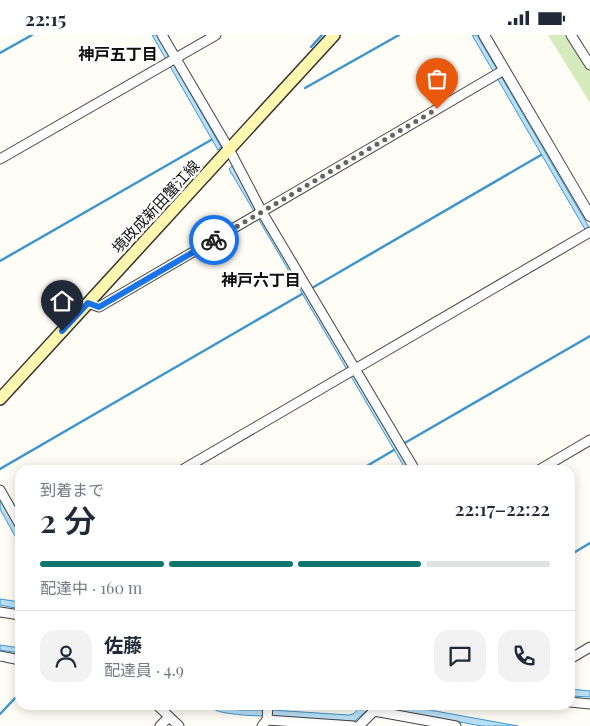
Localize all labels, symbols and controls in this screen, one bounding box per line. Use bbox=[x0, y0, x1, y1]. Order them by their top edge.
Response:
text: 22:15 bbox=[25, 5, 66, 31]
district label: 神戸五丁目 bbox=[78, 43, 158, 64]
pin bbox=[416, 58, 458, 109]
icon: bag bbox=[423, 65, 451, 93]
street label: 境政成新田蟹江線 bbox=[107, 156, 204, 257]
courier bbox=[189, 215, 239, 265]
icon: bike bbox=[200, 226, 228, 254]
district label: 神戸六丁目 bbox=[221, 269, 301, 290]
pin bbox=[41, 280, 83, 331]
icon: home bbox=[48, 287, 76, 315]
text: 到着まで bbox=[40, 479, 104, 500]
text: 22:17–22:22 bbox=[455, 495, 550, 521]
text: 2 分 bbox=[40, 498, 96, 541]
text: 配達中 · 160 m bbox=[40, 577, 142, 598]
button: person bbox=[40, 630, 92, 682]
button: chat bbox=[434, 630, 486, 682]
button: phone bbox=[498, 630, 550, 682]
text: 佐藤 bbox=[104, 631, 142, 657]
text: 配達員 · 4.9 bbox=[104, 659, 184, 680]

